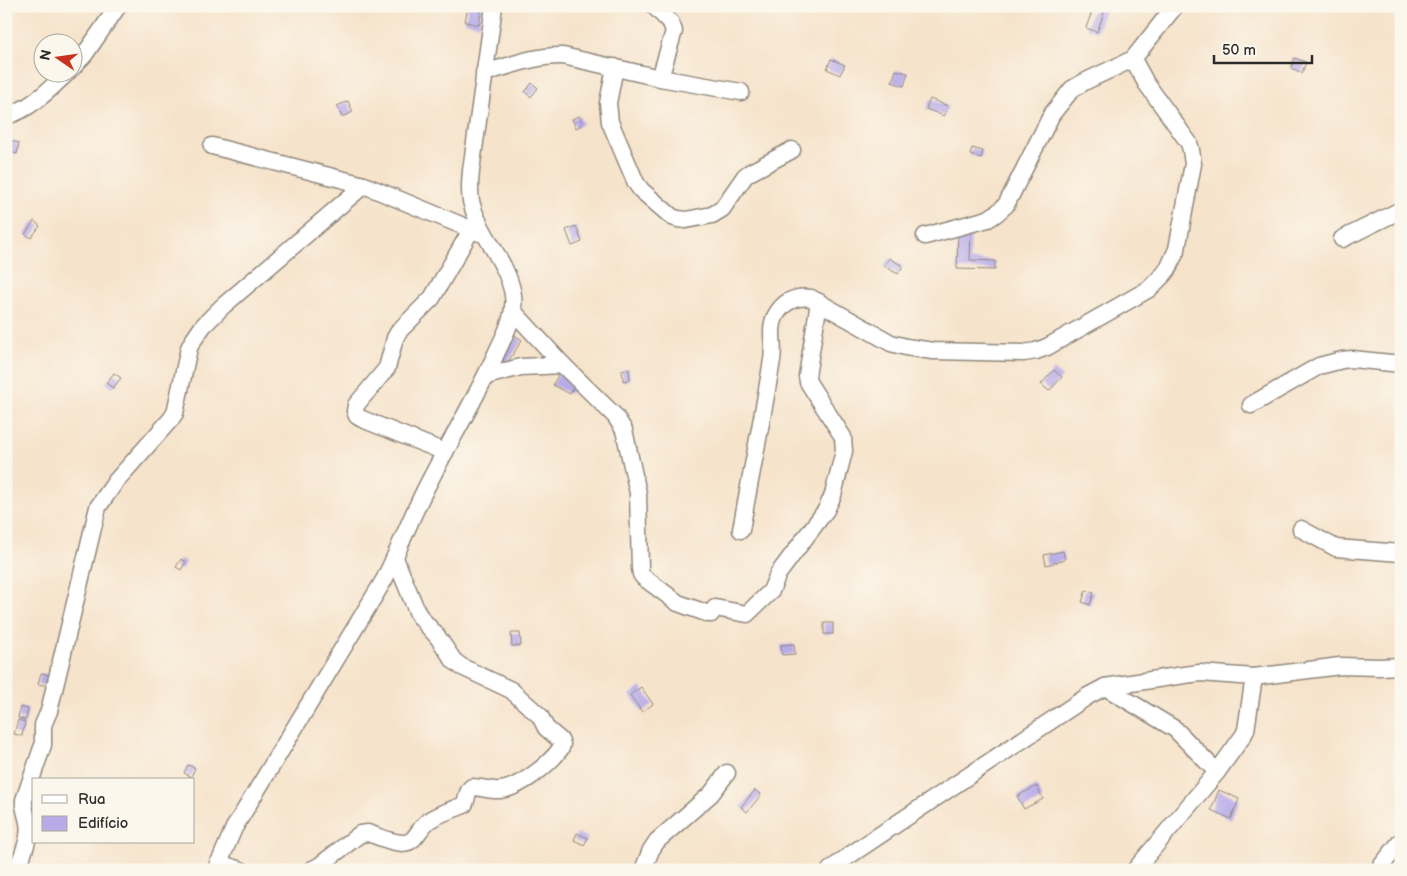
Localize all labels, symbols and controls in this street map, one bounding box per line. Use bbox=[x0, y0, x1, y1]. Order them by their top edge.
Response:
north arrow bbox=[32, 32, 82, 82]
scale bar bbox=[1214, 32, 1312, 64]
text: 50 m bbox=[1222, 41, 1256, 60]
text: N bbox=[36, 48, 55, 62]
legend bbox=[32, 778, 195, 844]
text: Rua bbox=[78, 790, 106, 809]
text: Edifício bbox=[78, 814, 128, 833]

